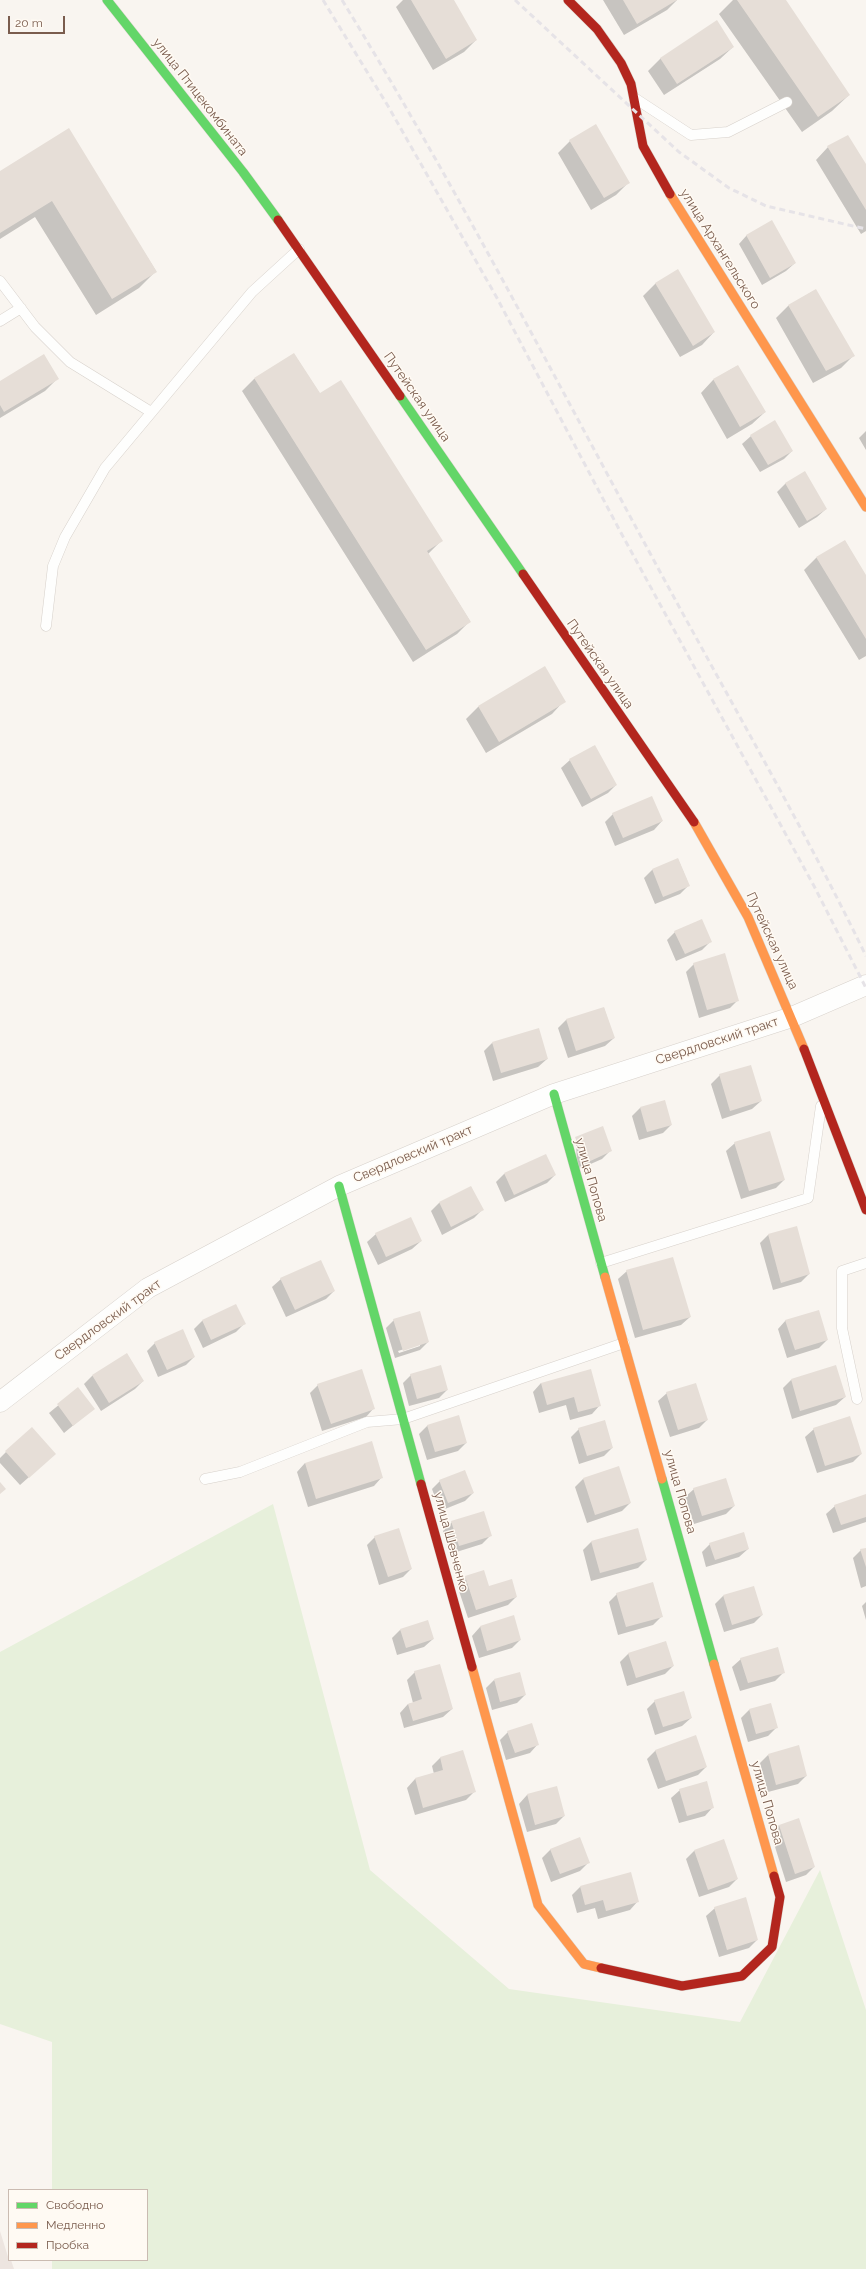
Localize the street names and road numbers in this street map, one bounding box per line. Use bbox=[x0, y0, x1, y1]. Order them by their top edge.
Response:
street label: улица Птицекомбината bbox=[149, 35, 251, 159]
street label: улица Архангельского bbox=[677, 186, 763, 312]
street label: Путейская улица bbox=[380, 349, 454, 445]
street label: Путейская улица bbox=[563, 616, 637, 712]
street label: Путейская улица bbox=[743, 890, 801, 992]
street label: Свердловский тракт bbox=[654, 1014, 780, 1068]
street label: Свердловский тракт bbox=[351, 1122, 475, 1186]
street label: улица Попова bbox=[572, 1136, 610, 1224]
street label: Свердловский тракт bbox=[52, 1276, 164, 1364]
street label: улица Попова bbox=[661, 1448, 699, 1536]
street label: улица Шевченко bbox=[430, 1490, 472, 1594]
street label: улица Попова bbox=[748, 1759, 786, 1847]

